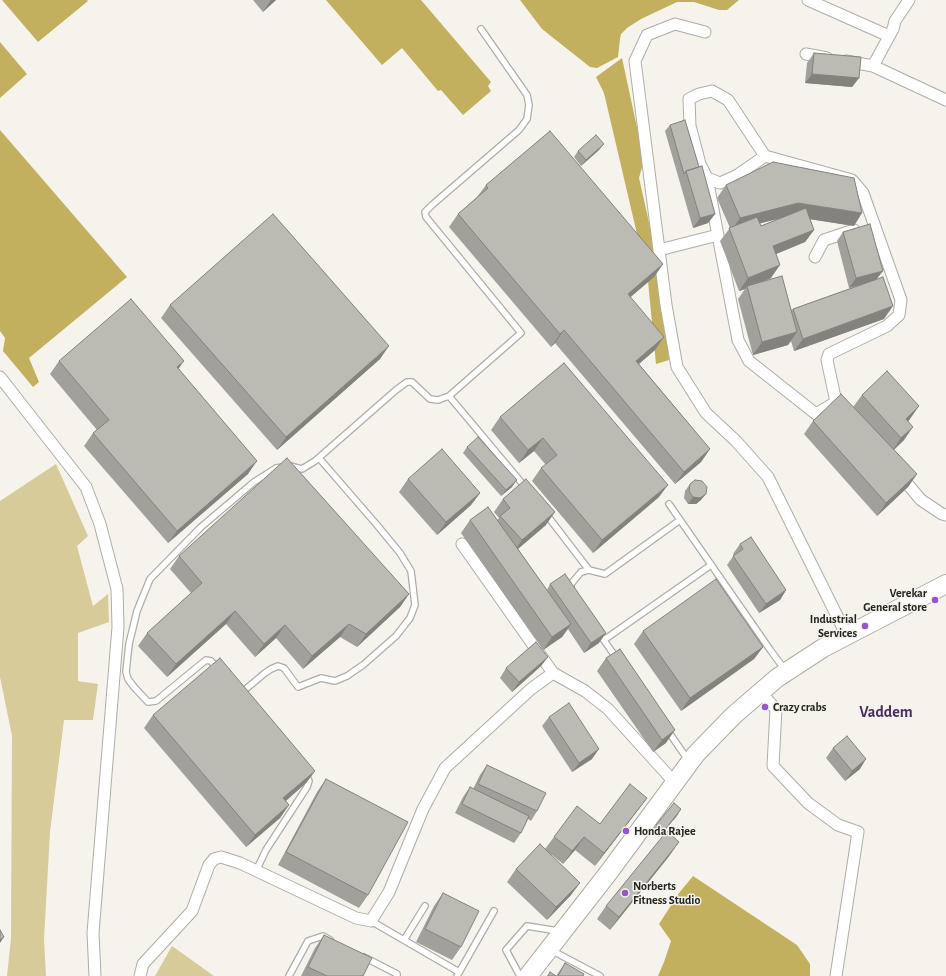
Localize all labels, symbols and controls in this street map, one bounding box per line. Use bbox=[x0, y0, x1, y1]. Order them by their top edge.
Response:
place label: Verekar General store bbox=[863, 586, 927, 614]
marker: Verekar General store bbox=[930, 595, 940, 605]
place label: Industrial Services bbox=[810, 612, 857, 640]
marker: Industrial Services bbox=[860, 621, 870, 631]
place label: Crazy crabs bbox=[773, 700, 826, 714]
marker: Crazy crabs bbox=[760, 702, 770, 712]
district label: Vaddem bbox=[859, 702, 913, 722]
place label: Honda Rajee bbox=[634, 824, 696, 838]
marker: Honda Rajee bbox=[621, 826, 631, 836]
place label: Norberts Fitness Studio bbox=[633, 879, 700, 907]
marker: Norberts Fitness Studio bbox=[620, 888, 630, 898]

